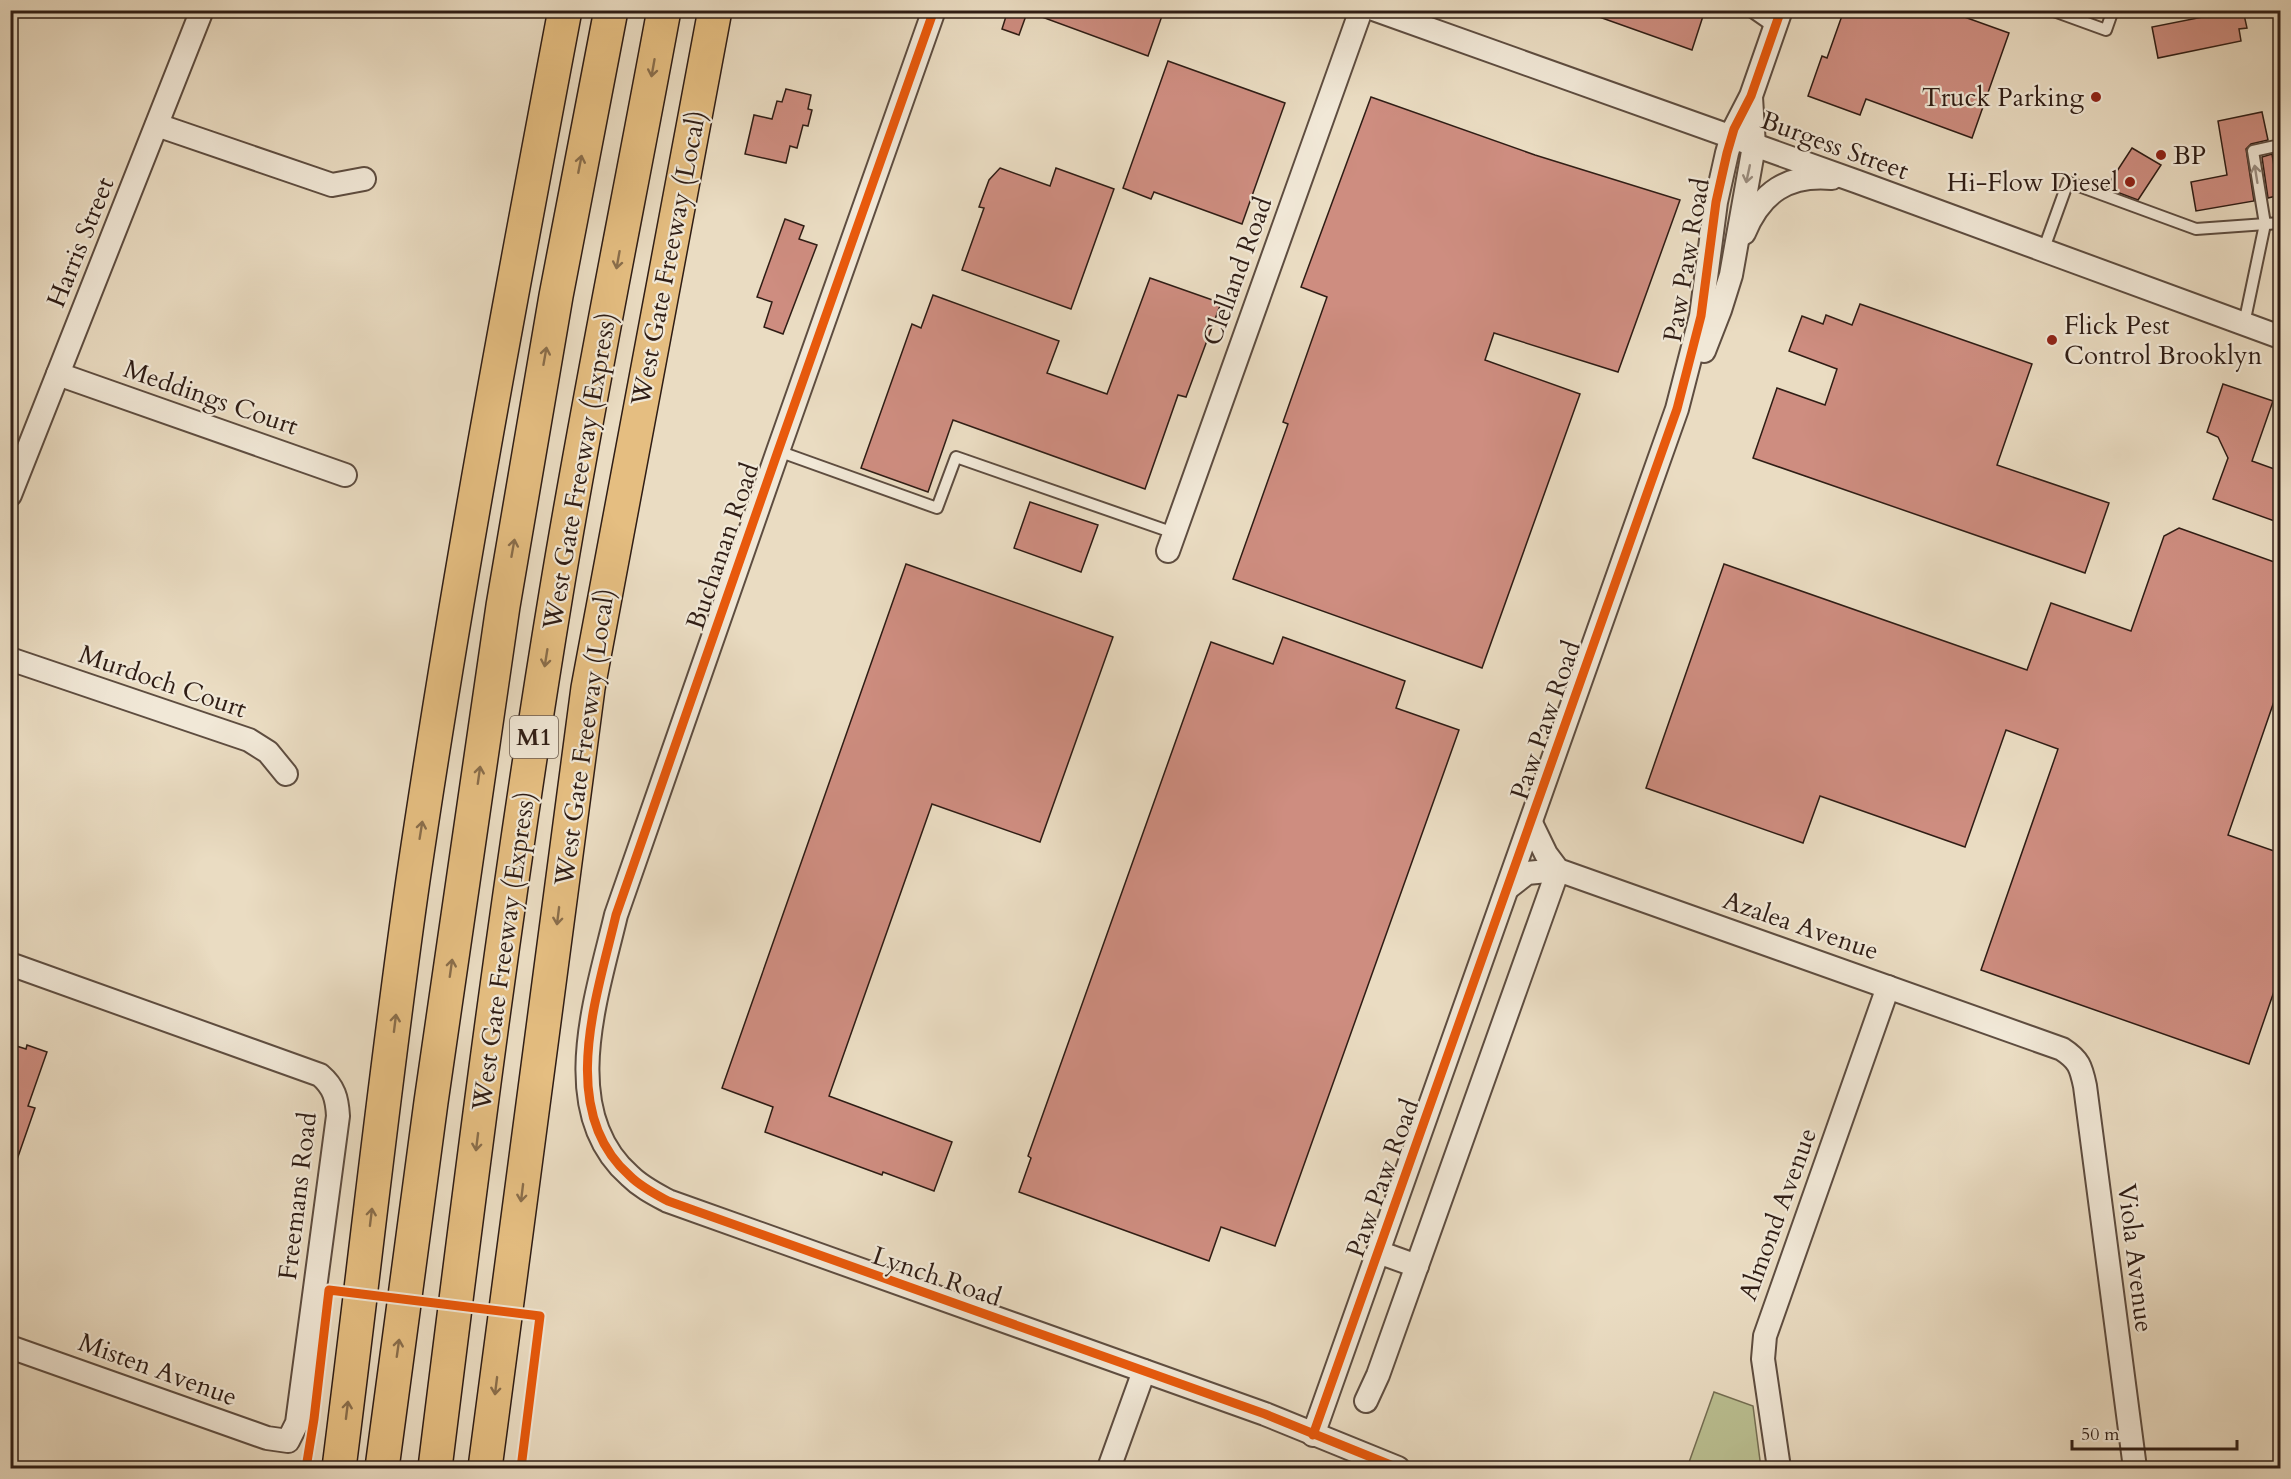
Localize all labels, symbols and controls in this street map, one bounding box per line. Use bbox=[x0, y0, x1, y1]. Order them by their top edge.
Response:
one-way arrow bbox=[647, 58, 658, 77]
place label: Truck Parking bbox=[1922, 80, 2084, 115]
marker: Truck Parking bbox=[2089, 90, 2103, 104]
street label: Burgess Street bbox=[1756, 103, 1914, 188]
street label: West Gate Freeway (Local) bbox=[623, 108, 714, 410]
place label: BP bbox=[2173, 138, 2206, 173]
marker: BP bbox=[2154, 148, 2168, 162]
one-way arrow bbox=[575, 155, 586, 175]
one-way arrow bbox=[1742, 164, 1753, 184]
one-way arrow bbox=[2251, 164, 2262, 184]
place label: Hi-Flow Diesel bbox=[1947, 165, 2118, 200]
street label: Harris Street bbox=[38, 172, 122, 312]
street label: Paw Paw Road bbox=[1655, 175, 1718, 345]
marker: Hi-Flow Diesel bbox=[2123, 175, 2137, 189]
street label: Clelland Road bbox=[1194, 192, 1281, 350]
one-way arrow bbox=[612, 249, 623, 269]
place label: Flick Pest Control Brooklyn bbox=[2064, 308, 2263, 373]
street label: West Gate Freeway (Express) bbox=[534, 310, 625, 634]
marker: Flick Pest Control Brooklyn bbox=[2045, 333, 2059, 347]
one-way arrow bbox=[540, 347, 551, 367]
street label: Meddings Court bbox=[119, 351, 303, 444]
street label: Buchanan Road bbox=[678, 458, 767, 634]
one-way arrow bbox=[508, 539, 519, 559]
street label: West Gate Freeway (Local) bbox=[546, 586, 623, 889]
street label: Murdoch Court bbox=[74, 636, 251, 727]
street label: Paw Paw Road bbox=[1502, 636, 1589, 804]
one-way arrow bbox=[540, 648, 551, 668]
road number: M1 bbox=[510, 716, 558, 758]
one-way arrow bbox=[473, 765, 484, 785]
street label: West Gate Freeway (Express) bbox=[464, 789, 543, 1114]
one-way arrow bbox=[415, 821, 426, 841]
street label: Azalea Avenue bbox=[1718, 883, 1883, 968]
one-way arrow bbox=[552, 906, 563, 926]
one-way arrow bbox=[445, 958, 456, 978]
one-way arrow bbox=[390, 1014, 401, 1034]
street label: Paw Paw Road bbox=[1338, 1094, 1427, 1262]
street label: Freemans Road bbox=[270, 1110, 325, 1282]
street label: Almond Avenue bbox=[1730, 1123, 1825, 1305]
one-way arrow bbox=[471, 1132, 482, 1152]
street label: Viola Avenue bbox=[2109, 1182, 2162, 1334]
one-way arrow bbox=[516, 1183, 527, 1203]
one-way arrow bbox=[365, 1208, 376, 1227]
street label: Lynch Road bbox=[868, 1238, 1006, 1315]
street label: Misten Avenue bbox=[74, 1325, 242, 1414]
one-way arrow bbox=[393, 1339, 404, 1358]
one-way arrow bbox=[491, 1376, 502, 1396]
one-way arrow bbox=[341, 1401, 352, 1421]
scale bar bbox=[2072, 1413, 2237, 1451]
text: 50 m bbox=[2081, 1422, 2120, 1447]

